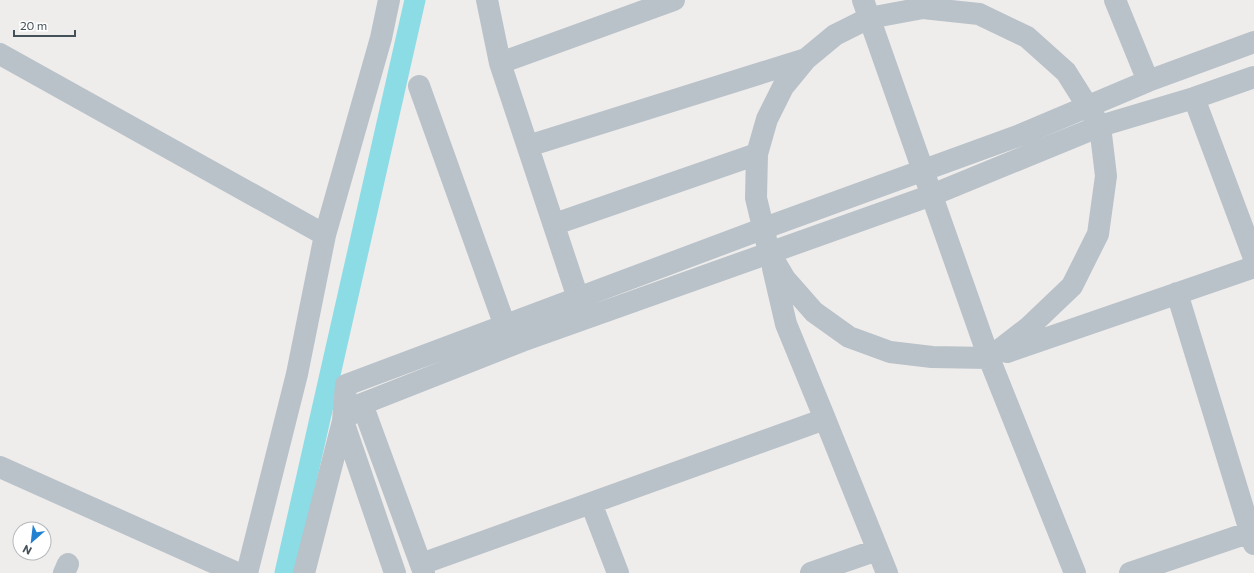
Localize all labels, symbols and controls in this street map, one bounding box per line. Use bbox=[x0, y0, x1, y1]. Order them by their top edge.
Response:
scale bar bbox=[14, 12, 75, 38]
text: 20 m bbox=[20, 18, 47, 32]
north arrow bbox=[12, 521, 52, 561]
text: N bbox=[20, 543, 34, 558]

